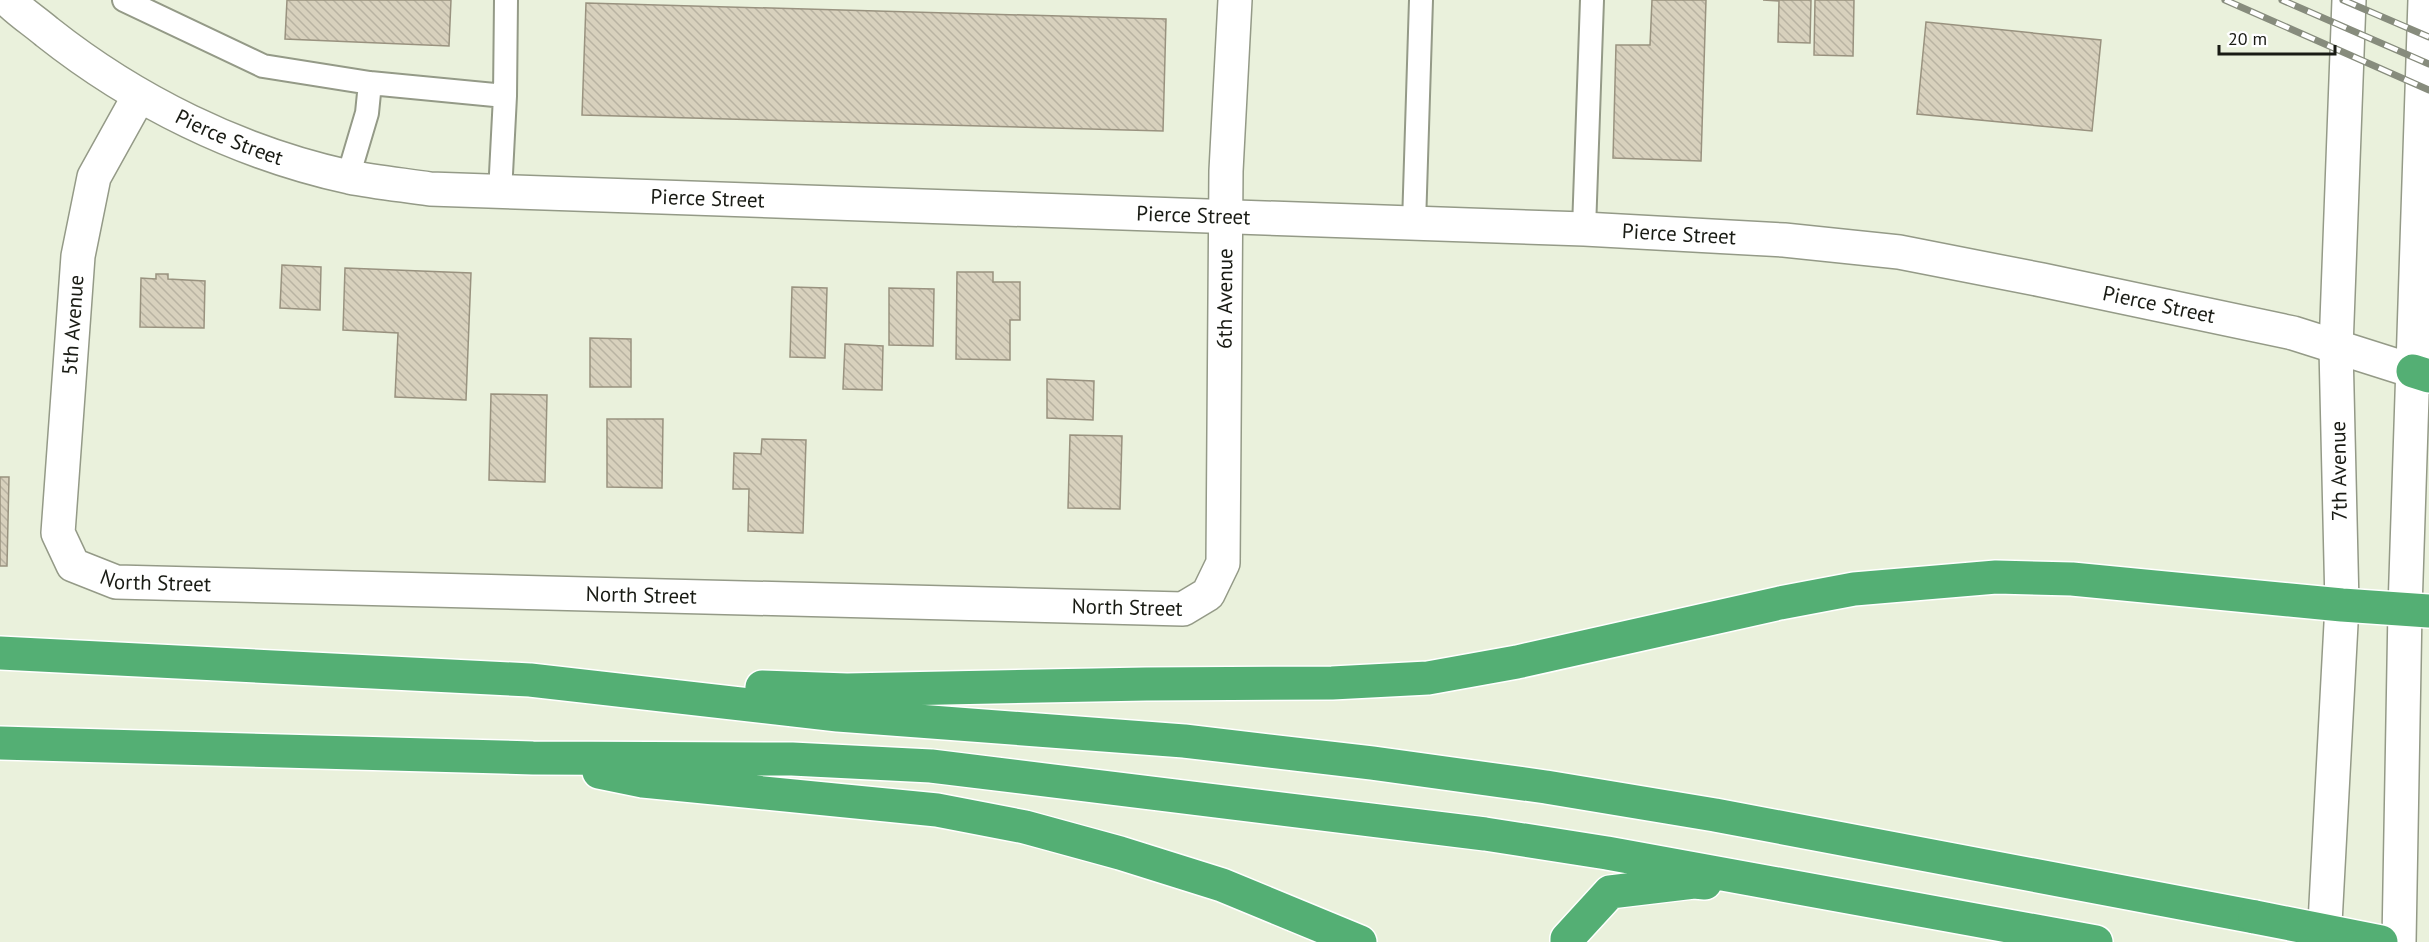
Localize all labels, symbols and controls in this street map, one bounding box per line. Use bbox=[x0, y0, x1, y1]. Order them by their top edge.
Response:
scale bar bbox=[2219, 18, 2334, 56]
text: 20 m bbox=[2228, 27, 2267, 50]
street label: Pierce Street bbox=[171, 103, 287, 171]
street label: Pierce Street bbox=[650, 183, 765, 214]
street label: Pierce Street bbox=[1136, 199, 1251, 230]
street label: Pierce Street bbox=[1621, 217, 1737, 250]
street label: 6th Avenue bbox=[1211, 248, 1238, 349]
street label: 5th Avenue bbox=[56, 274, 89, 376]
street label: Pierce Street bbox=[2100, 279, 2218, 329]
street label: 7th Avenue bbox=[2324, 421, 2353, 521]
street label: North Street bbox=[96, 563, 211, 597]
street label: North Street bbox=[585, 580, 697, 610]
street label: North Street bbox=[1071, 592, 1183, 622]

